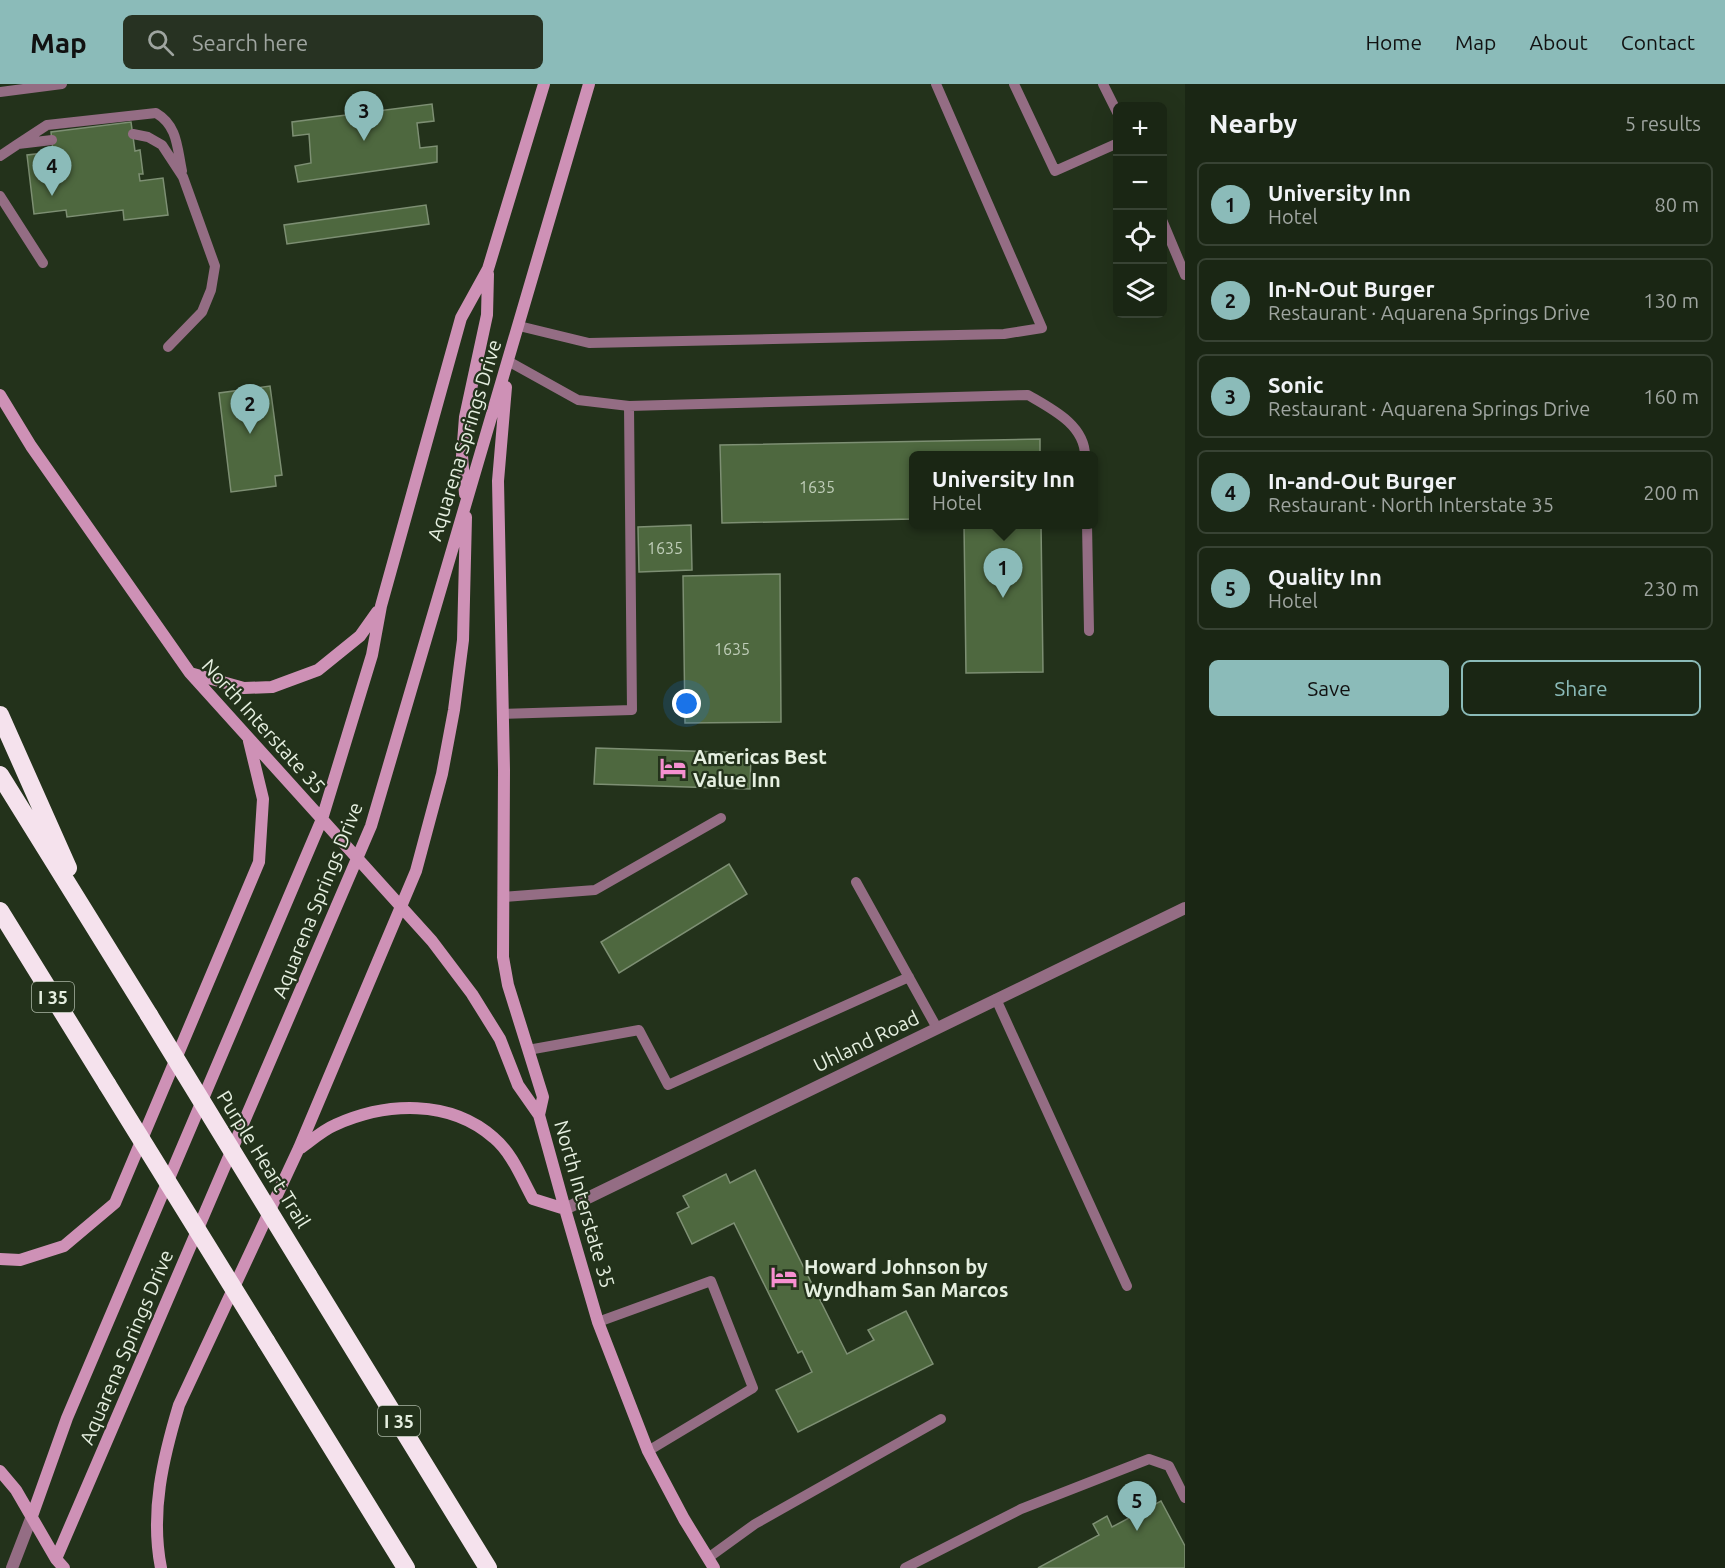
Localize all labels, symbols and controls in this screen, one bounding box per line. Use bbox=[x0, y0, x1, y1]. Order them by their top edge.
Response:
search box bbox=[123, 15, 543, 69]
icon: search bbox=[144, 26, 177, 59]
text: Map bbox=[30, 27, 87, 58]
text: Search here bbox=[192, 30, 308, 55]
text: Home bbox=[1365, 30, 1422, 54]
text: Map bbox=[1455, 30, 1496, 54]
text: About bbox=[1529, 30, 1588, 54]
text: Contact bbox=[1621, 30, 1695, 54]
pin: 3 bbox=[344, 92, 384, 141]
map controls bbox=[1113, 102, 1167, 318]
button: + bbox=[1113, 102, 1167, 156]
text: Nearby bbox=[1209, 109, 1297, 138]
text: 5 results bbox=[1625, 112, 1701, 135]
pin: 4 bbox=[32, 147, 72, 196]
button: − bbox=[1113, 156, 1167, 210]
text: University Inn bbox=[1268, 180, 1411, 205]
text: 1 bbox=[1225, 193, 1236, 216]
text: 80 m bbox=[1655, 193, 1699, 216]
text: Hotel bbox=[1268, 205, 1318, 228]
button: locate bbox=[1113, 210, 1167, 264]
button: layers bbox=[1113, 264, 1167, 318]
text: In-N-Out Burger bbox=[1268, 276, 1435, 301]
text: 2 bbox=[1225, 289, 1236, 312]
text: 130 m bbox=[1643, 289, 1699, 312]
text: Restaurant · Aquarena Springs Drive bbox=[1268, 301, 1590, 324]
street label: Aquarena Springs Drive bbox=[422, 337, 506, 543]
text: Sonic bbox=[1268, 372, 1324, 397]
pin: 2 bbox=[230, 384, 270, 434]
text: 3 bbox=[1225, 385, 1236, 408]
text: 160 m bbox=[1643, 385, 1699, 408]
text: Restaurant · Aquarena Springs Drive bbox=[1268, 397, 1590, 420]
popup bbox=[909, 451, 1098, 529]
text: University Inn bbox=[932, 466, 1075, 491]
text: In-and-Out Burger bbox=[1268, 468, 1456, 493]
house number: 1635 bbox=[799, 478, 835, 496]
text: 4 bbox=[1225, 481, 1236, 504]
text: 200 m bbox=[1643, 481, 1699, 504]
text: Hotel bbox=[932, 491, 982, 514]
text: Restaurant · North Interstate 35 bbox=[1268, 493, 1554, 516]
house number: 1635 bbox=[647, 539, 683, 557]
pin: 1 bbox=[984, 548, 1022, 598]
text: Quality Inn bbox=[1268, 564, 1382, 589]
text: 5 bbox=[1225, 577, 1236, 600]
text: 230 m bbox=[1643, 577, 1699, 600]
text: Hotel bbox=[1268, 589, 1318, 612]
house number: 1635 bbox=[714, 640, 750, 658]
street label: North Interstate 35 bbox=[198, 654, 330, 798]
button: Save bbox=[1209, 660, 1449, 716]
button: Share bbox=[1461, 660, 1701, 716]
your location bbox=[672, 689, 701, 718]
place label: Americas Best Value Inn bbox=[693, 745, 827, 791]
hotel icon: Americas Best Value Inn bbox=[658, 753, 688, 783]
street label: Aquarena Springs Drive bbox=[267, 799, 367, 1001]
road number: I 35 bbox=[32, 982, 74, 1012]
street label: Uhland Road bbox=[810, 1006, 922, 1076]
street label: Purple Heart Trail bbox=[213, 1086, 315, 1232]
street label: North Interstate 35 bbox=[550, 1118, 620, 1290]
street label: Aquarena Springs Drive bbox=[75, 1246, 177, 1448]
place label: Howard Johnson by Wyndham San Marcos bbox=[804, 1255, 1008, 1301]
hotel icon: Howard Johnson by Wyndham San Marcos bbox=[769, 1262, 799, 1292]
road number: I 35 bbox=[378, 1406, 420, 1436]
pin: 5 bbox=[1118, 1482, 1156, 1531]

